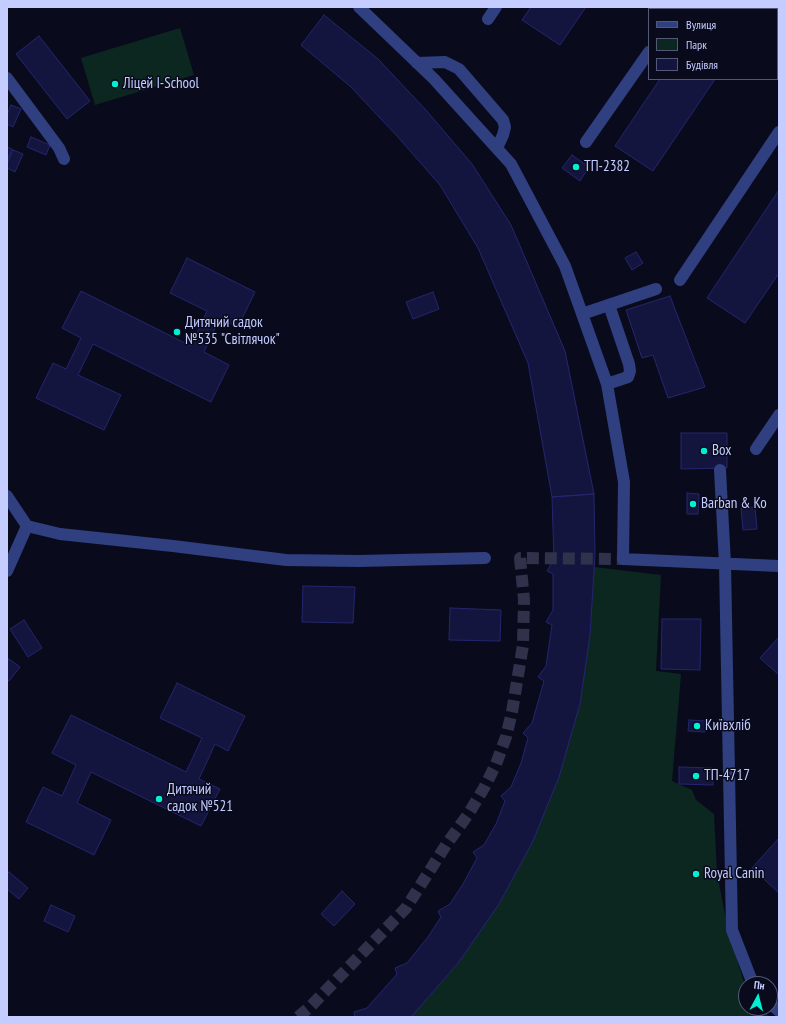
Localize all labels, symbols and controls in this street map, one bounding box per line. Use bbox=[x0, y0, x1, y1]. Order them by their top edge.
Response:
legend bbox=[648, 8, 778, 80]
text: Вулиця bbox=[686, 17, 716, 32]
text: Парк bbox=[686, 37, 707, 52]
text: Будівля bbox=[686, 57, 718, 72]
place label: Ліцей I-School bbox=[123, 75, 199, 93]
marker: Ліцей I-School bbox=[110, 79, 120, 89]
place label: ТП-2382 bbox=[584, 158, 630, 176]
marker: ТП-2382 bbox=[571, 162, 581, 172]
place label: Дитячий садок №535 "Світлячок" bbox=[185, 314, 280, 349]
marker: Дитячий садок №535 "Світлячок" bbox=[172, 327, 182, 337]
place label: Box bbox=[712, 442, 731, 460]
marker: Box bbox=[699, 446, 709, 456]
place label: Barban & Ko bbox=[701, 495, 767, 513]
marker: Barban & Ko bbox=[688, 499, 698, 509]
place label: Київхліб bbox=[705, 717, 751, 735]
marker: Київхліб bbox=[692, 721, 702, 731]
place label: ТП-4717 bbox=[704, 767, 750, 785]
marker: ТП-4717 bbox=[691, 771, 701, 781]
place label: Дитячий садок №521 bbox=[167, 781, 233, 816]
marker: Дитячий садок №521 bbox=[154, 794, 164, 804]
place label: Royal Canin bbox=[704, 865, 764, 883]
marker: Royal Canin bbox=[691, 869, 701, 879]
north arrow bbox=[738, 976, 778, 1016]
text: Пн bbox=[753, 977, 765, 993]

